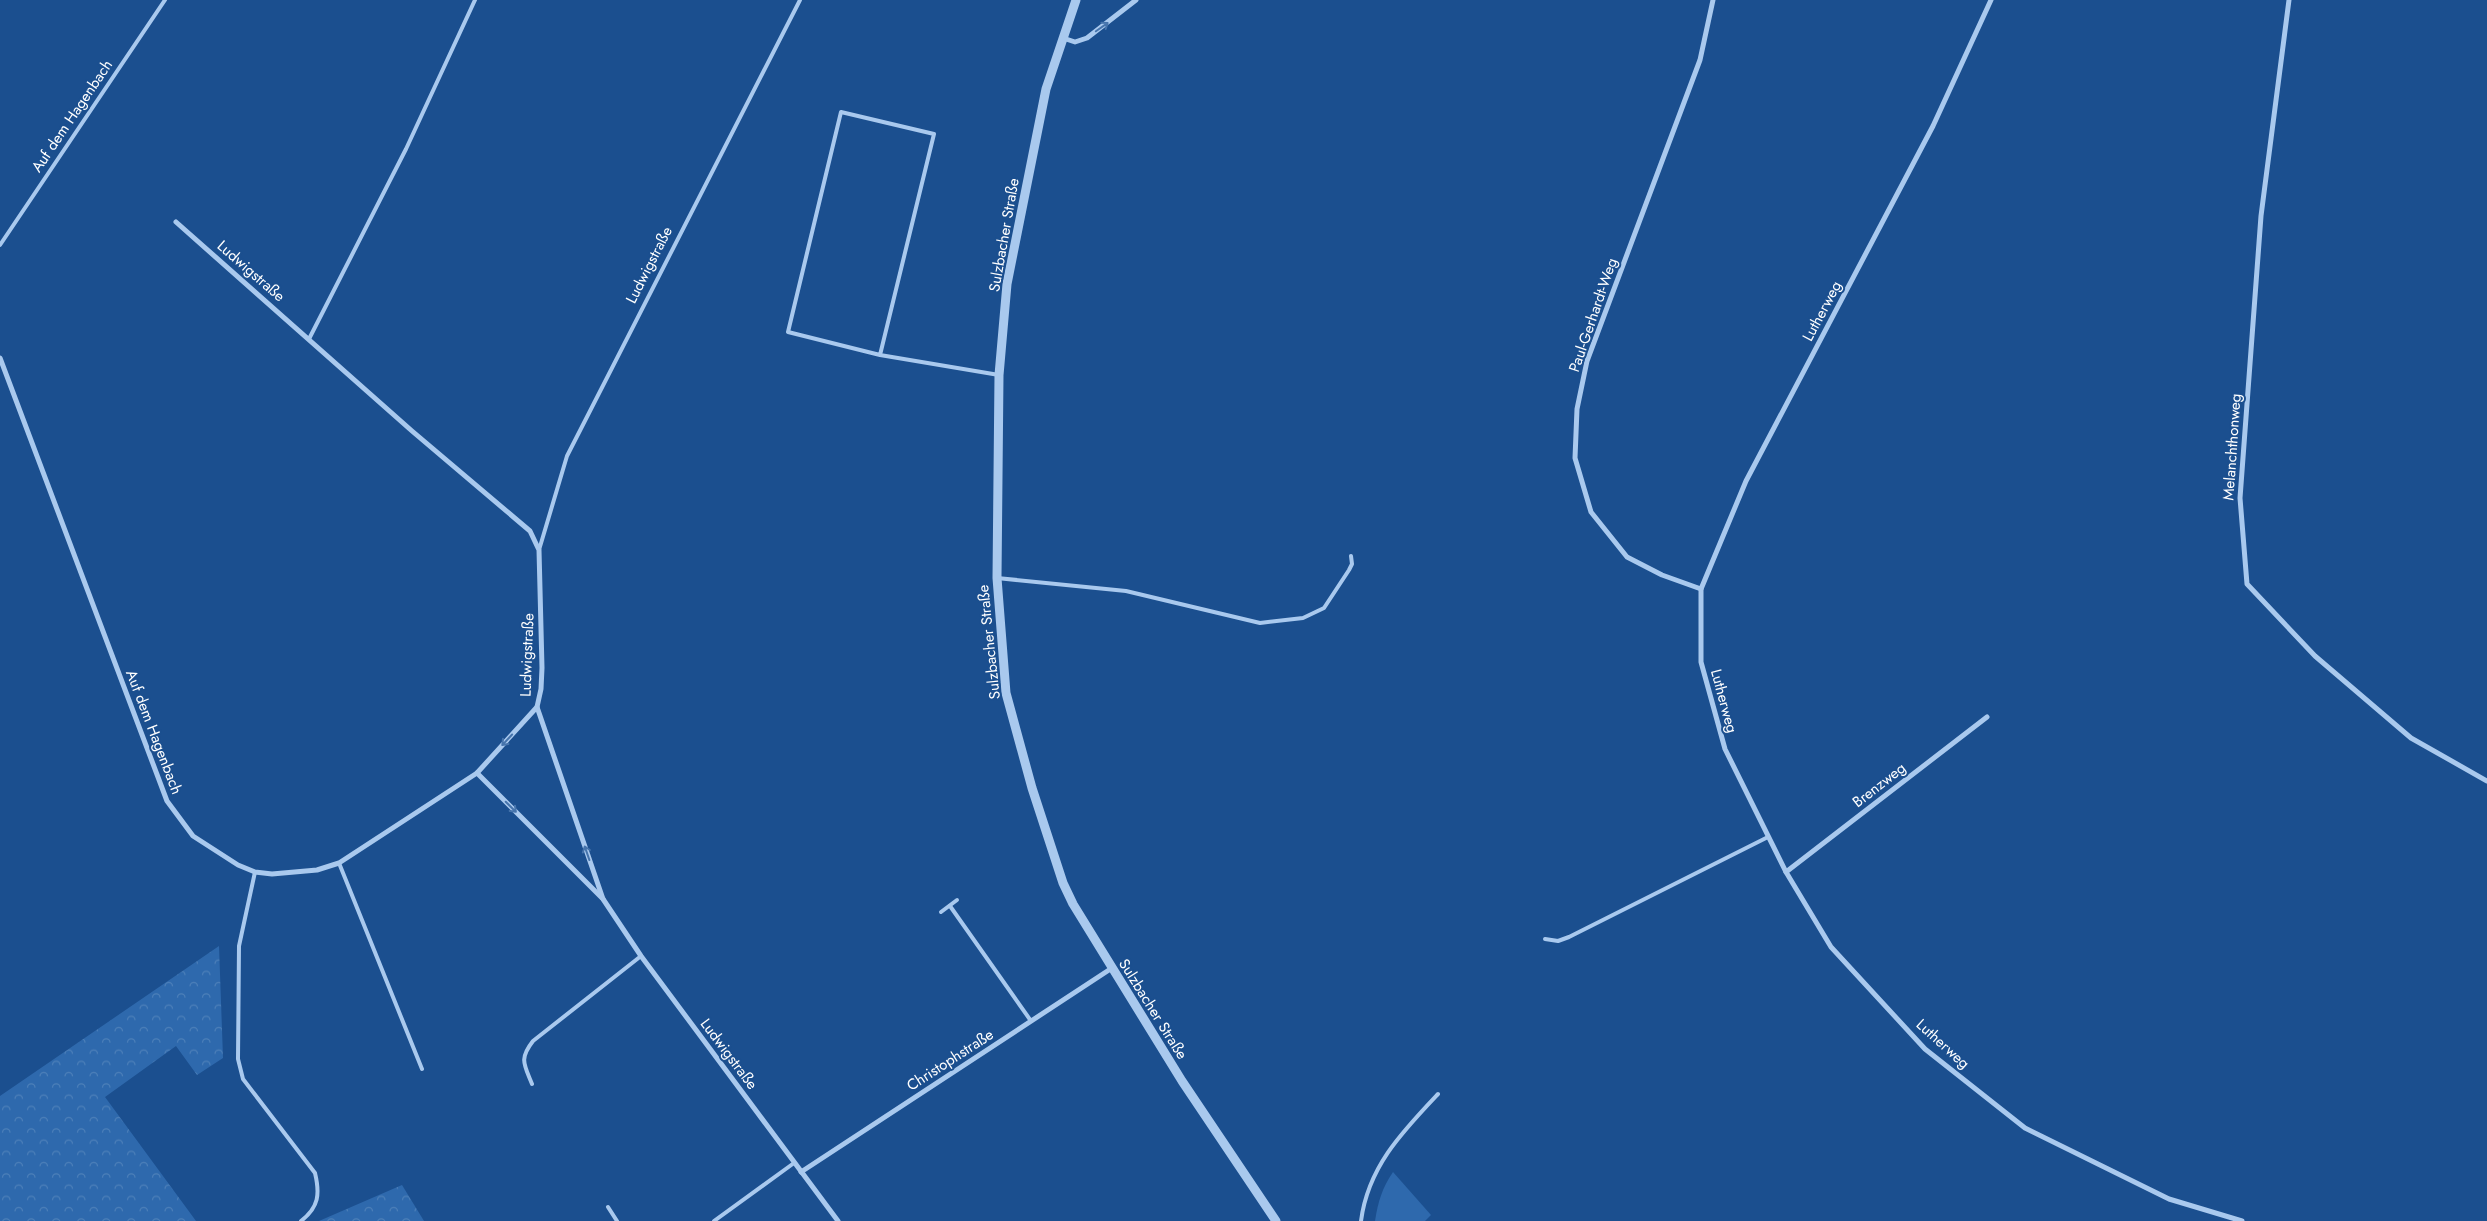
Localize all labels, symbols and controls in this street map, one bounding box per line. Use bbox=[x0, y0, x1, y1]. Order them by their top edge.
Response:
one-way arrow bbox=[1095, 22, 1109, 32]
street label: Auf dem Hagenbach bbox=[26, 55, 118, 177]
street label: Sulzbacher Straße bbox=[983, 176, 1025, 294]
street label: Ludwigstraße bbox=[620, 222, 678, 307]
street label: Ludwigstraße bbox=[212, 235, 290, 307]
street label: Paul-Gerhardt-Weg bbox=[1563, 255, 1623, 375]
street label: Lutherweg bbox=[1797, 277, 1847, 345]
street label: Melanchthonweg bbox=[2217, 393, 2247, 501]
street label: Sulzbacher Straße bbox=[972, 583, 1006, 700]
street label: Ludwigstraße bbox=[515, 613, 539, 697]
street label: Auf dem Hagenbach bbox=[120, 667, 188, 797]
street label: Lutherweg bbox=[1705, 667, 1743, 735]
one-way arrow bbox=[501, 734, 513, 746]
street label: Brenzweg bbox=[1848, 757, 1910, 813]
one-way arrow bbox=[505, 801, 517, 814]
one-way arrow bbox=[582, 846, 591, 862]
street label: Sulzbacher Straße bbox=[1113, 954, 1193, 1064]
street label: Ludwigstraße bbox=[695, 1014, 763, 1094]
street label: Lutherweg bbox=[1911, 1014, 1975, 1074]
street label: Christophstraße bbox=[902, 1023, 998, 1096]

